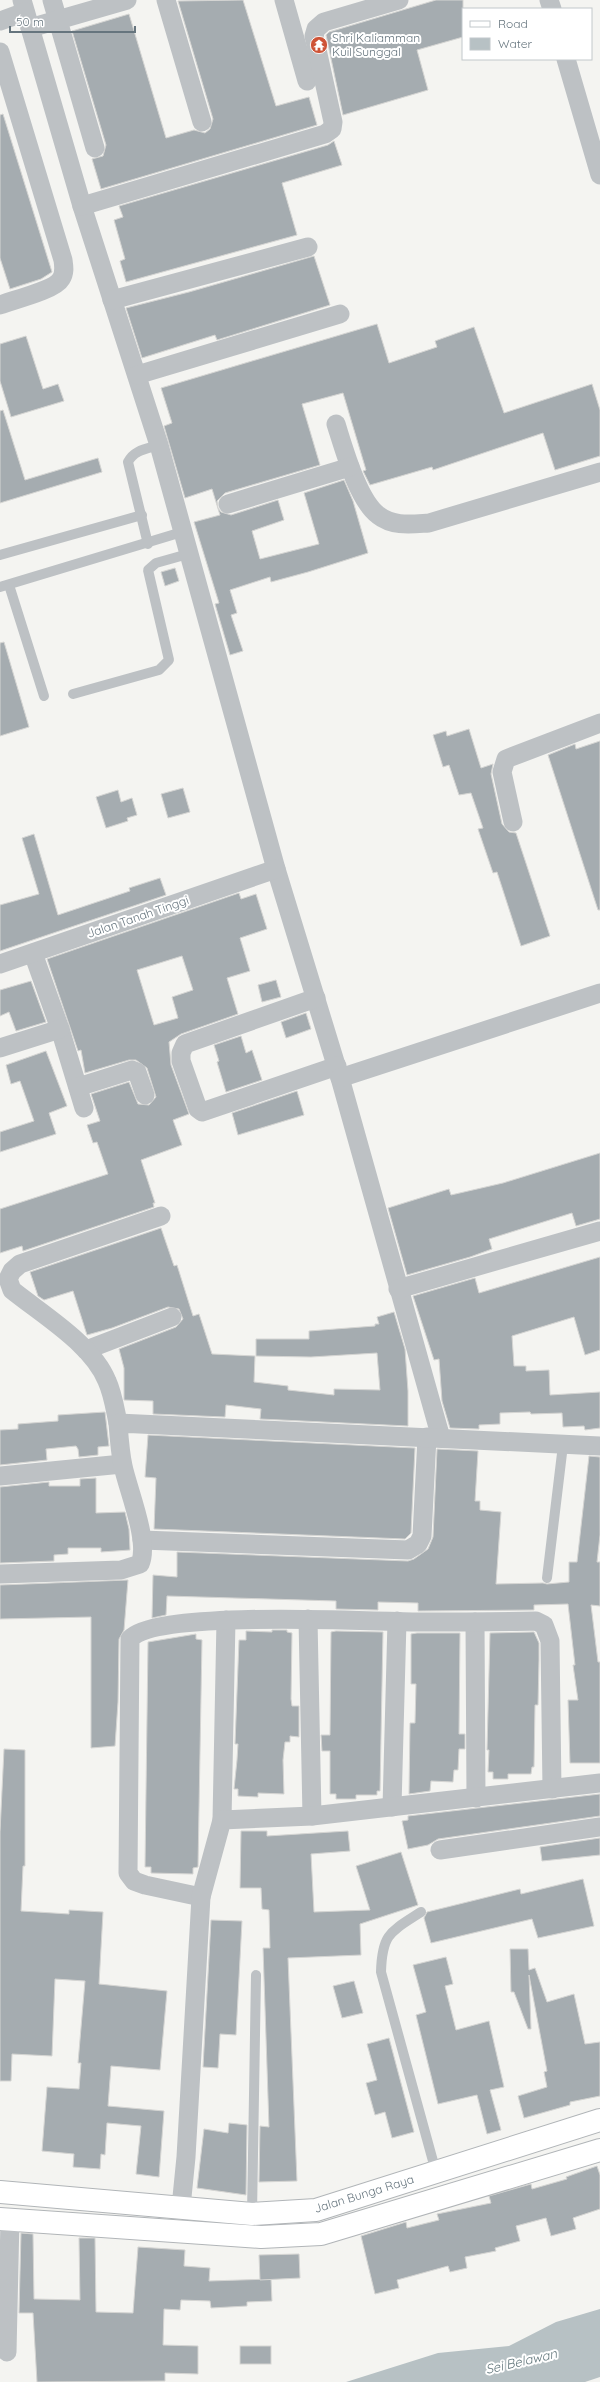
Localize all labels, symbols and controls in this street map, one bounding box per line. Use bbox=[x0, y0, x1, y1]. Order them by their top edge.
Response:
scale bar bbox=[10, 8, 135, 34]
legend bbox=[462, 8, 592, 60]
text: 50 m bbox=[16, 14, 44, 29]
text: Road bbox=[498, 16, 528, 31]
place label: Shri Kaliamman Kuil Sunggal bbox=[332, 30, 420, 59]
temple icon: Shri Kaliamman Kuil Sunggal bbox=[309, 35, 329, 55]
text: Water bbox=[498, 36, 533, 51]
street label: Jalan Tanah Tinggi bbox=[85, 892, 191, 941]
street label: Jalan Bunga Raya bbox=[312, 2171, 415, 2216]
water label: Sei Belawan bbox=[484, 2345, 559, 2377]

